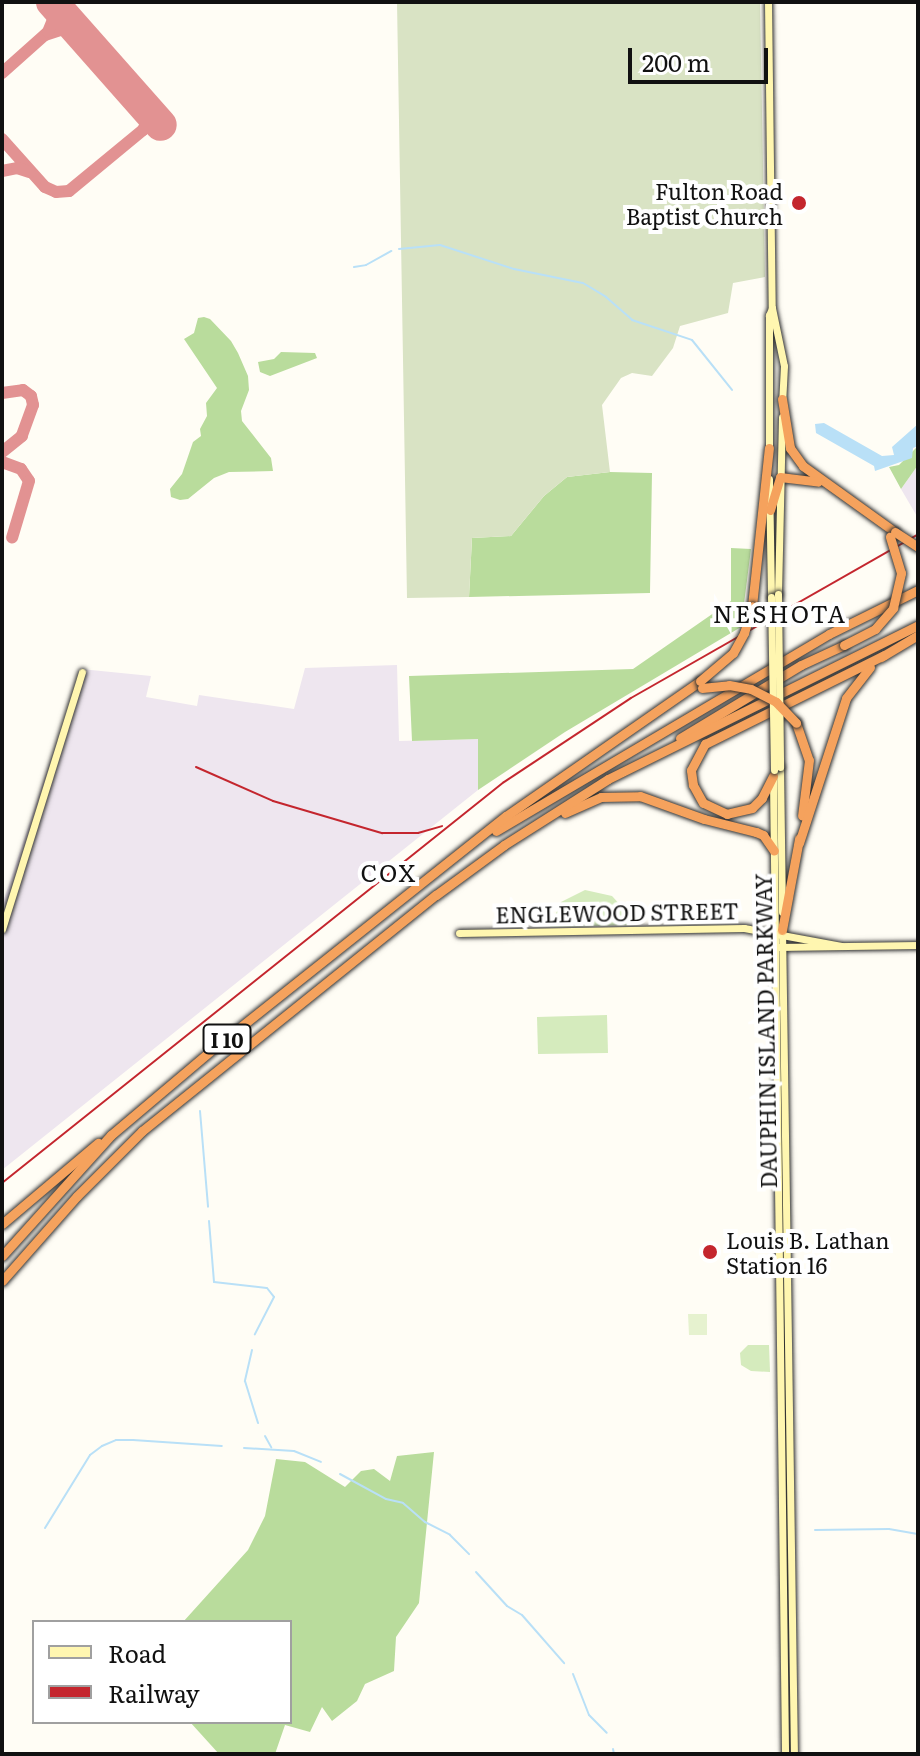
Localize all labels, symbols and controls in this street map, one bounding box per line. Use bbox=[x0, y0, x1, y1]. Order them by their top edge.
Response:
scale bar bbox=[632, 32, 772, 82]
text: 200 m bbox=[642, 44, 710, 79]
place label: Fulton Road Baptist Church bbox=[626, 177, 783, 228]
marker: Fulton Road Baptist Church bbox=[790, 194, 808, 212]
district label: NESHOTA bbox=[713, 599, 847, 627]
district label: COX bbox=[360, 858, 418, 886]
street label: DAUPHIN ISLAND PARKWAY bbox=[749, 873, 781, 1189]
street label: ENGLEWOOD STREET bbox=[495, 897, 739, 927]
road number: I 10 bbox=[201, 1023, 253, 1055]
place label: Louis B. Lathan Station 16 bbox=[726, 1226, 890, 1278]
marker: Louis B. Lathan Station 16 bbox=[701, 1243, 719, 1261]
legend bbox=[32, 1620, 292, 1724]
text: Road bbox=[108, 1635, 166, 1670]
text: Railway bbox=[108, 1675, 200, 1710]

